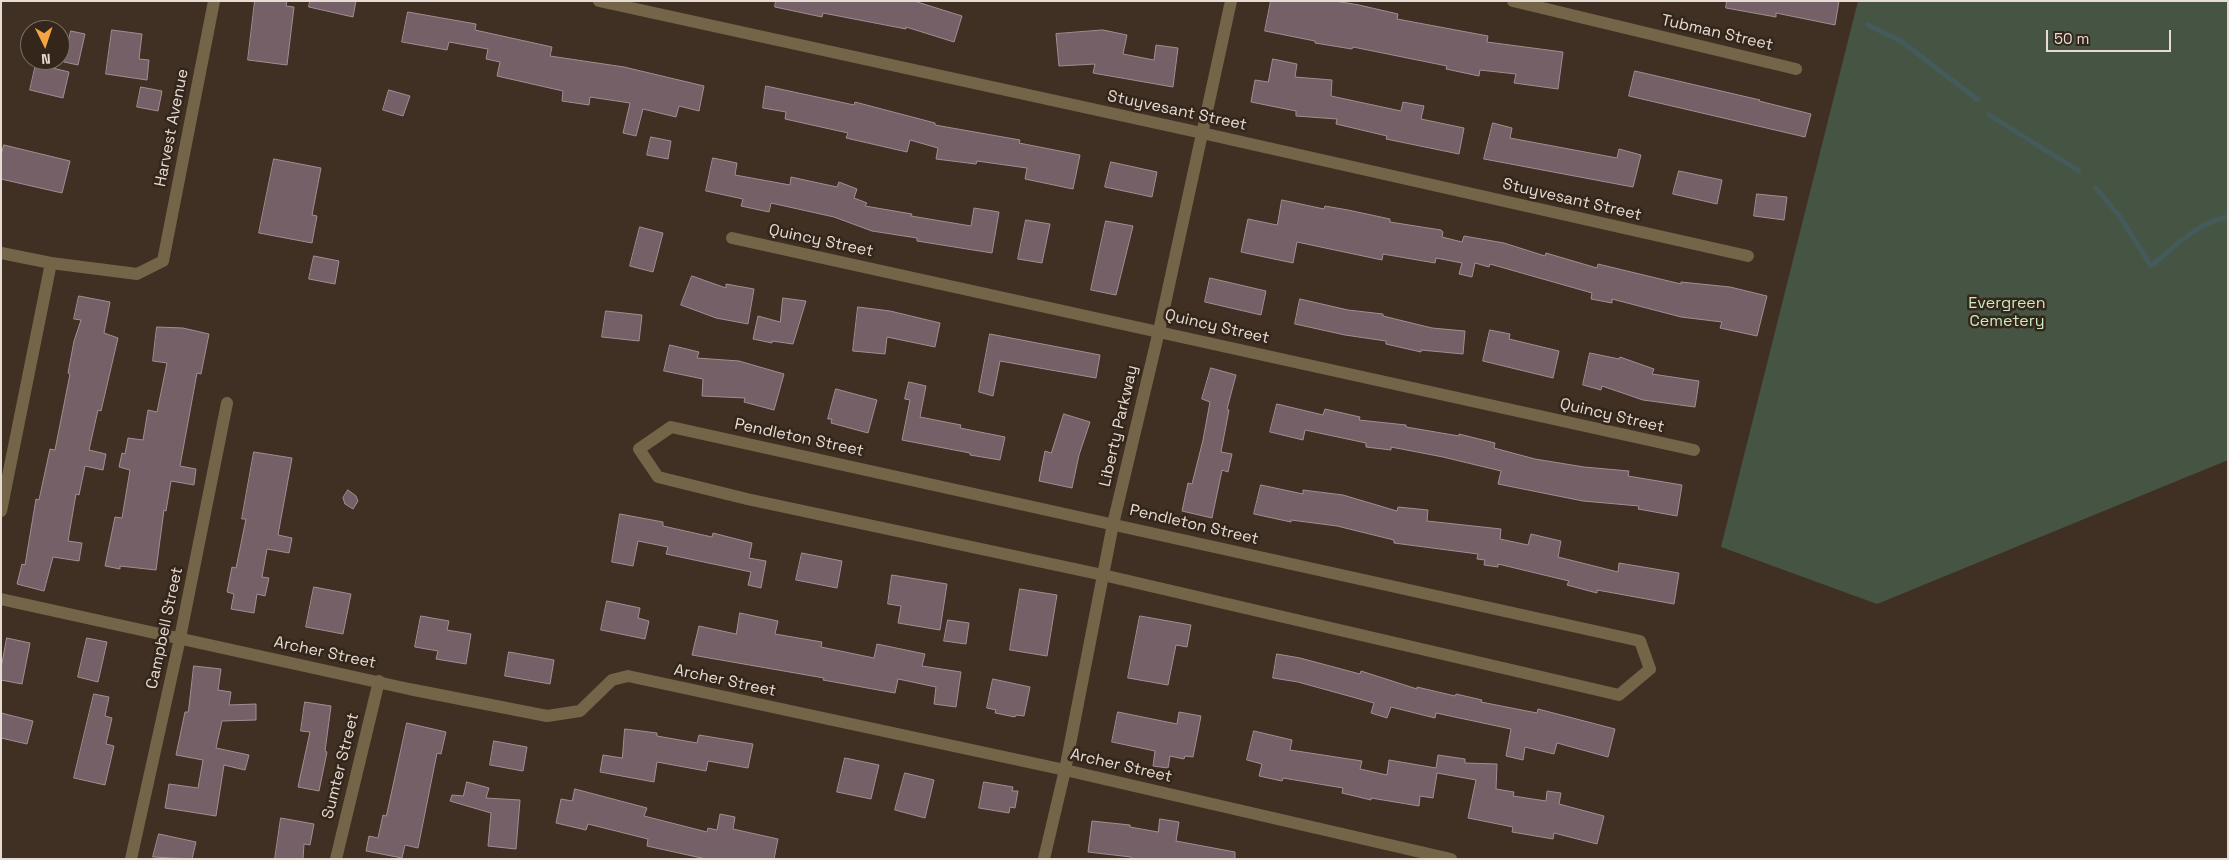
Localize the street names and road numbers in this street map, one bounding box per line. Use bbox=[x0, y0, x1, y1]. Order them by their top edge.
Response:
street label: Tubman Street bbox=[1659, 11, 1775, 55]
street label: Harvest Avenue bbox=[151, 67, 193, 189]
street label: Stuyvesant Street bbox=[1106, 87, 1248, 135]
street label: Stuyvesant Street bbox=[1501, 175, 1643, 225]
street label: Quincy Street bbox=[767, 221, 875, 261]
street label: Quincy Street bbox=[1163, 306, 1271, 348]
street label: Liberty Parkway bbox=[1096, 363, 1142, 489]
street label: Quincy Street bbox=[1558, 395, 1666, 437]
street label: Pendleton Street bbox=[733, 415, 865, 461]
street label: Pendleton Street bbox=[1128, 501, 1260, 549]
street label: Campbell Street bbox=[143, 565, 187, 691]
street label: Archer Street bbox=[272, 633, 378, 673]
street label: Archer Street bbox=[672, 661, 778, 701]
street label: Sumter Street bbox=[319, 711, 363, 821]
street label: Archer Street bbox=[1068, 745, 1174, 787]

